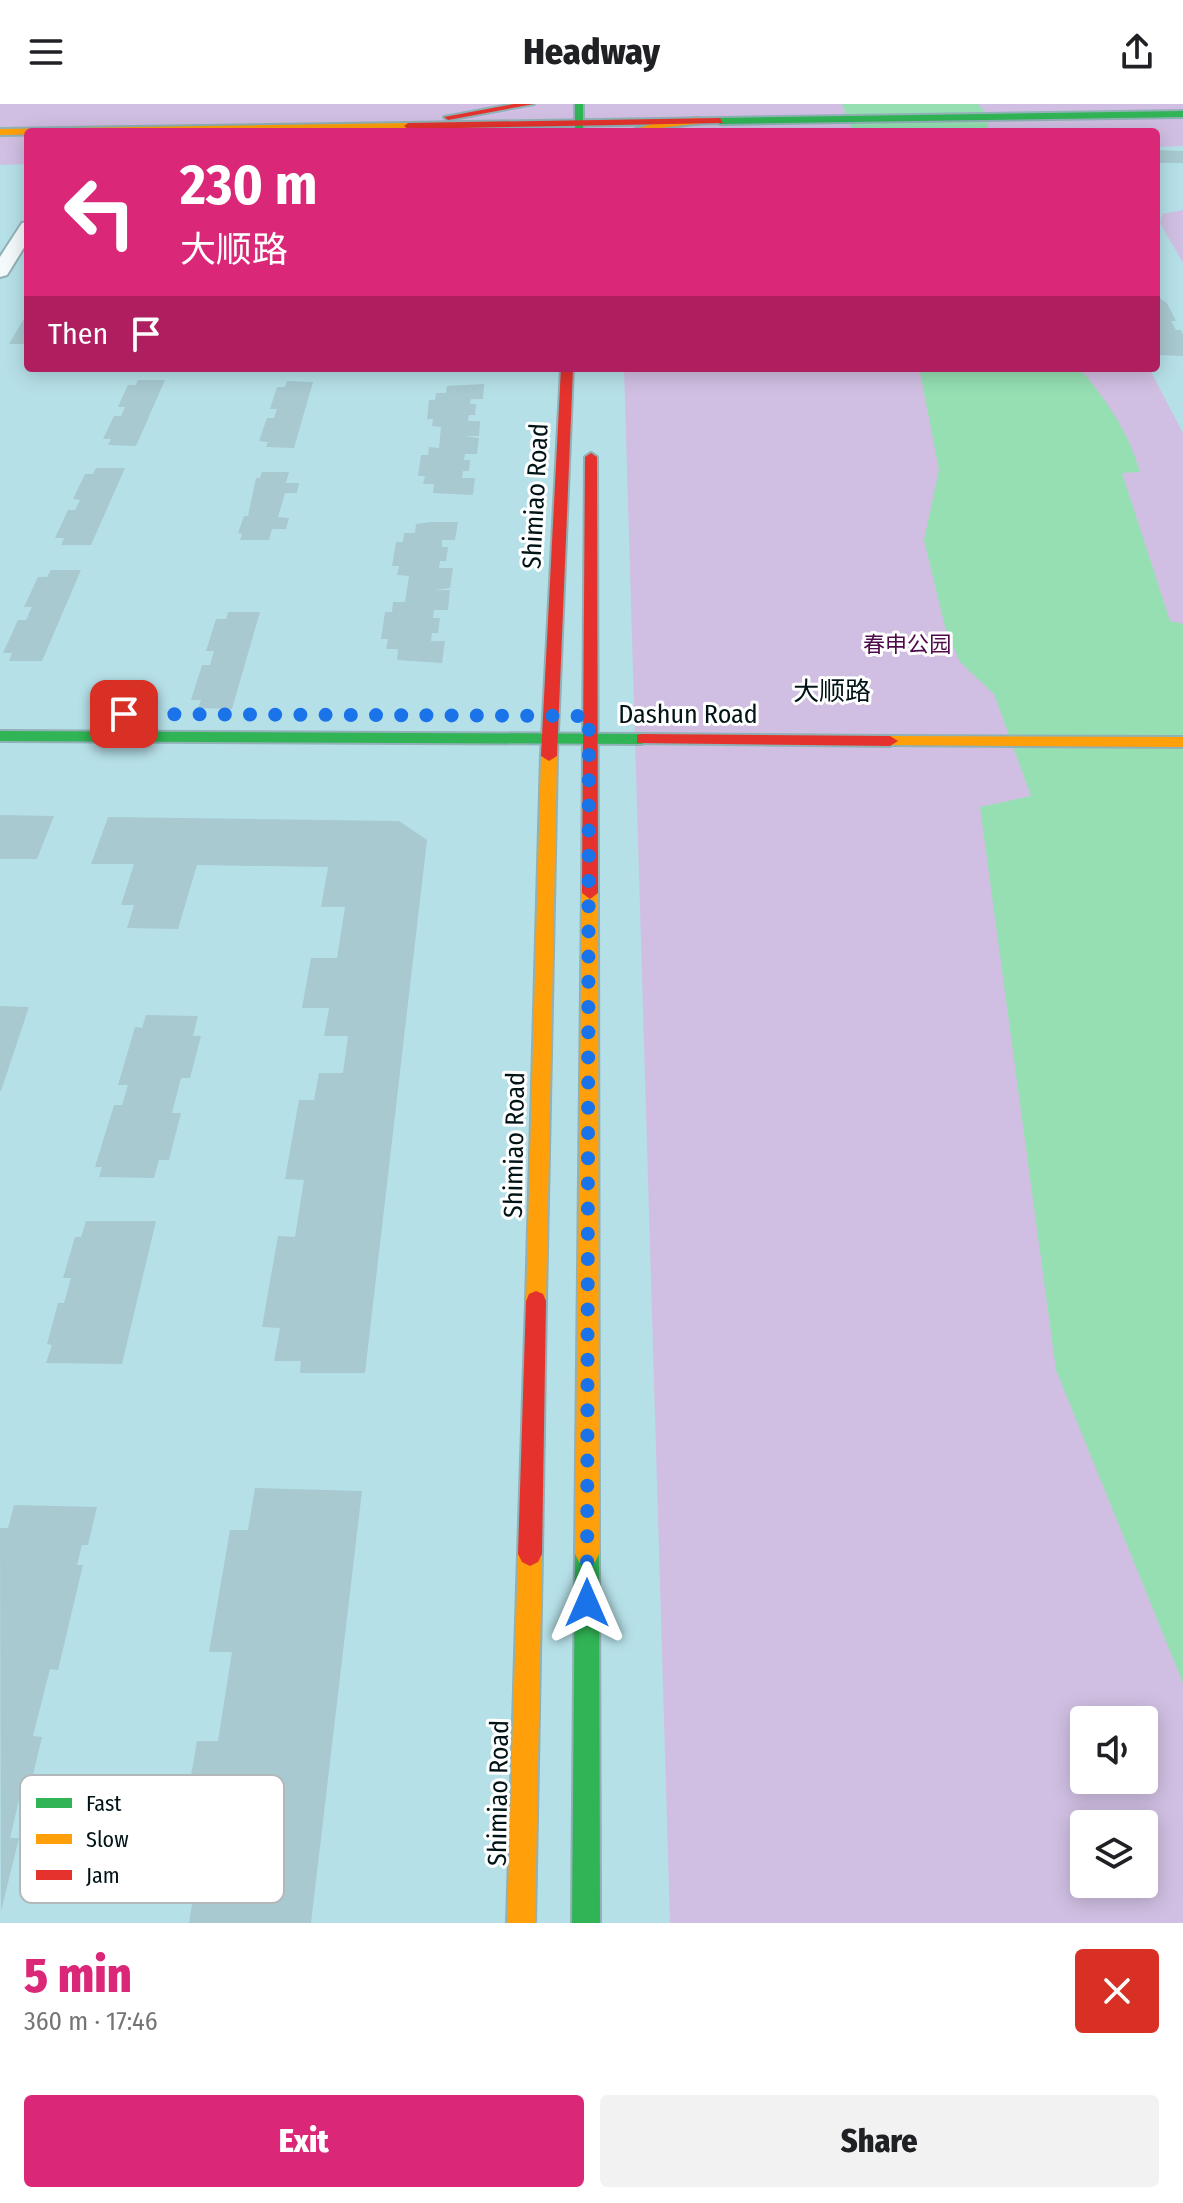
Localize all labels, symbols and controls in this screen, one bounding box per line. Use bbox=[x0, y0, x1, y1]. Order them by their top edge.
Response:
icon: menu bbox=[24, 30, 68, 74]
text: Headway bbox=[523, 30, 660, 74]
icon: share bbox=[1115, 30, 1159, 74]
text: 230 m bbox=[180, 152, 317, 219]
icon: left bbox=[48, 160, 152, 264]
text: 大顺路 bbox=[180, 228, 288, 272]
icon: arrive bbox=[124, 312, 168, 356]
text: Then bbox=[48, 316, 108, 352]
street label: Shimiao Road bbox=[516, 422, 555, 570]
park label: 春申公园 bbox=[863, 631, 951, 658]
street label: 大顺路 bbox=[793, 676, 871, 707]
pin bbox=[90, 680, 158, 748]
icon: arrive bbox=[102, 692, 146, 736]
street label: Dashun Road bbox=[618, 699, 758, 730]
street label: Shimiao Road bbox=[498, 1072, 531, 1218]
position arrow bbox=[545, 1561, 629, 1645]
map controls bbox=[1070, 1706, 1158, 1898]
button: sound bbox=[1070, 1706, 1158, 1794]
street label: Shimiao Road bbox=[482, 1720, 515, 1866]
legend bbox=[20, 1775, 284, 1903]
text: Fast bbox=[86, 1790, 122, 1817]
button: layers bbox=[1070, 1810, 1158, 1898]
text: Slow bbox=[86, 1826, 129, 1853]
text: Jam bbox=[86, 1862, 120, 1889]
text: 5 min bbox=[24, 1947, 132, 2005]
button: close bbox=[1075, 1949, 1159, 2033]
text: 360 m · 17:46 bbox=[24, 2006, 158, 2037]
button: Exit bbox=[24, 2095, 584, 2187]
button: Share bbox=[600, 2095, 1159, 2187]

